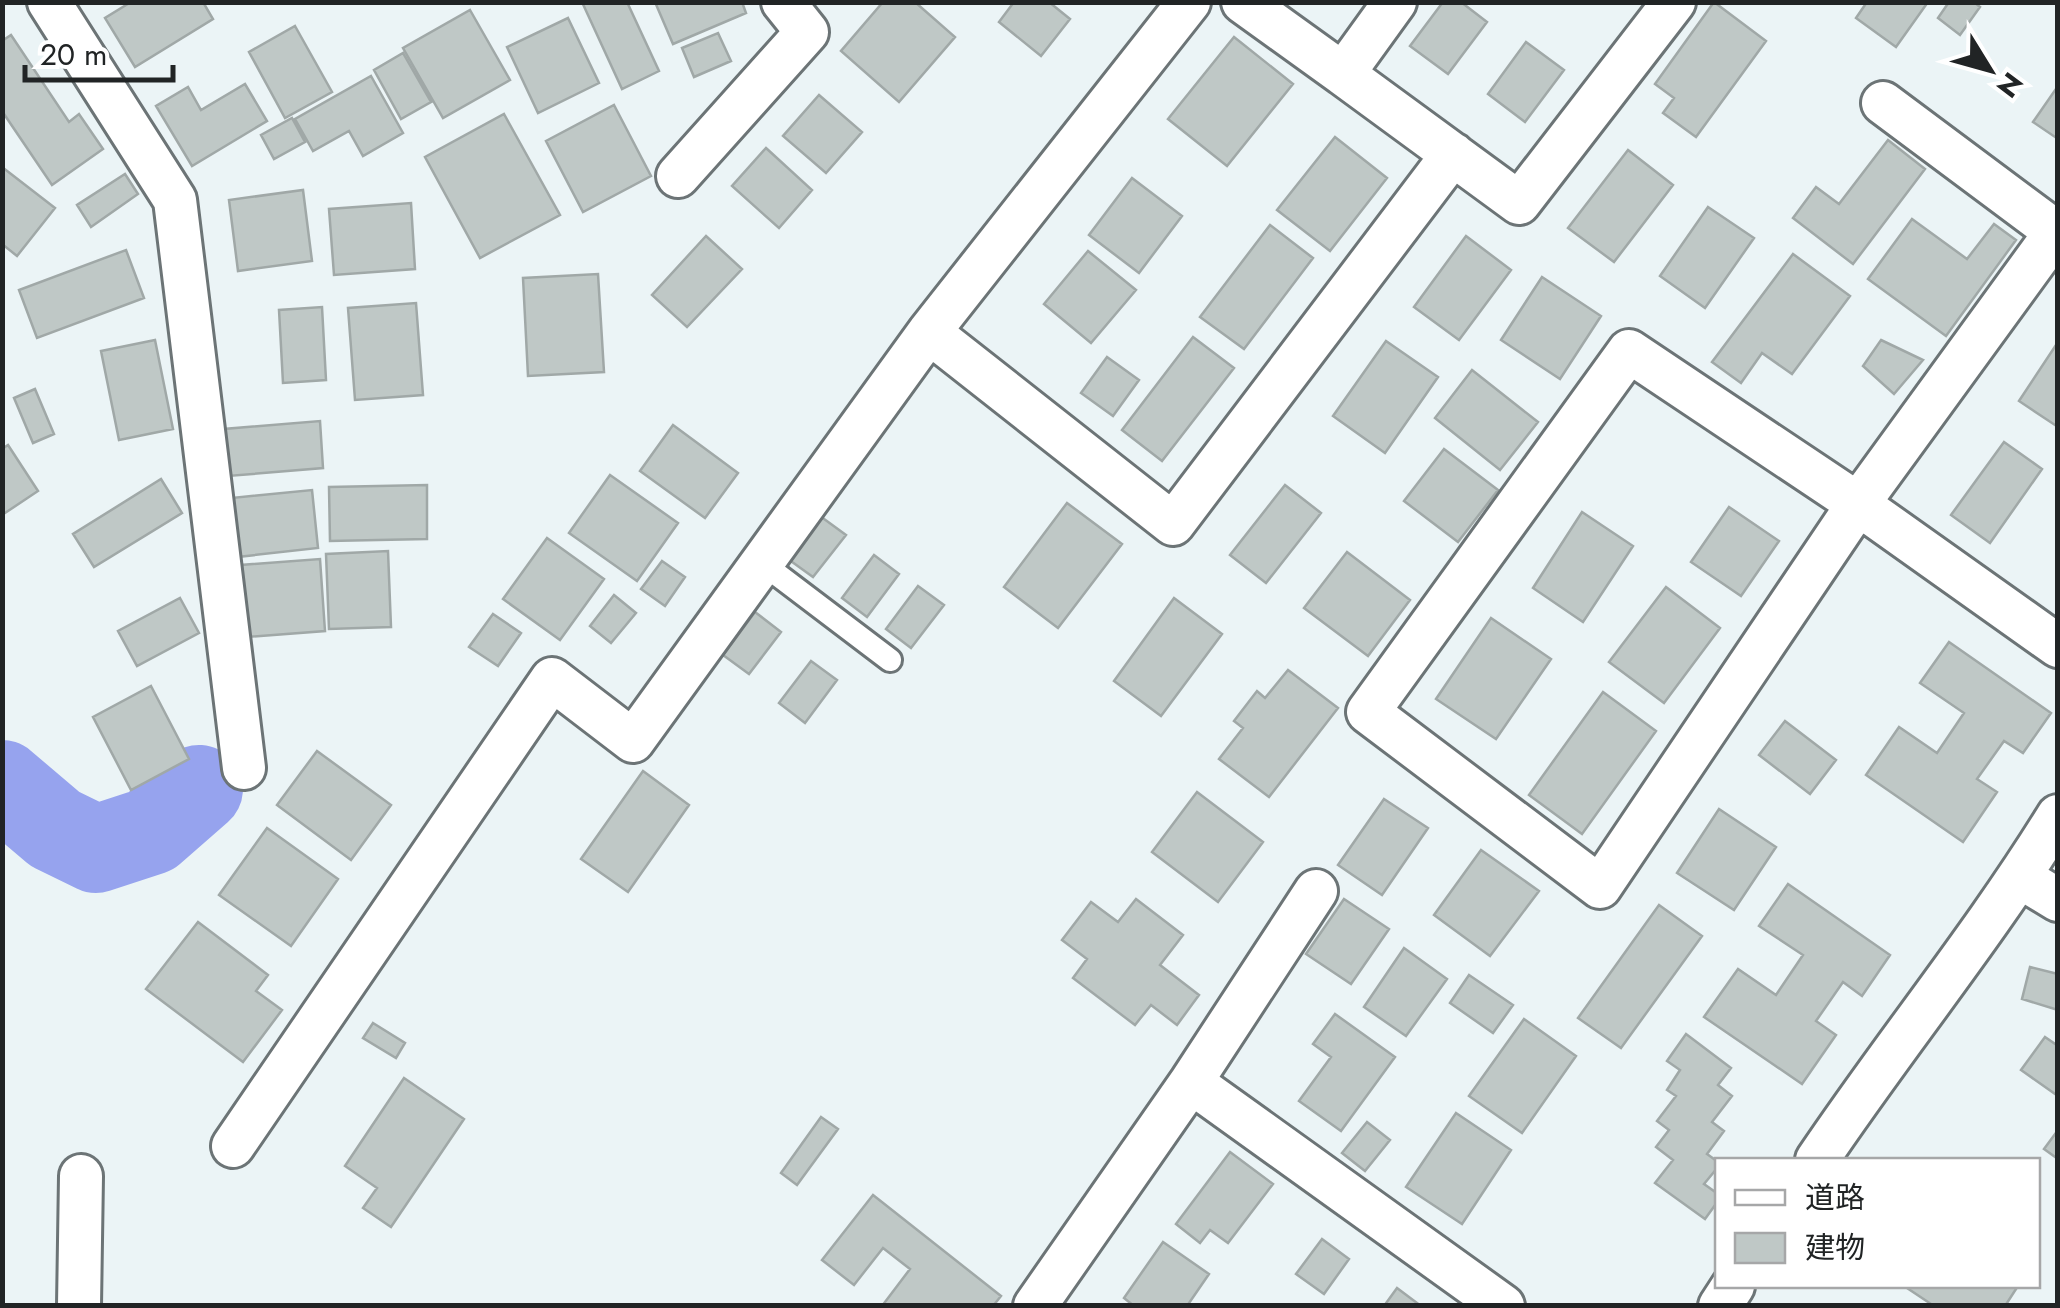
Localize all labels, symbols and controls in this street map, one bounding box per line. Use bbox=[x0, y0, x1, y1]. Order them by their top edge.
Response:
scale bar bbox=[25, 20, 172, 82]
north arrow bbox=[1940, 20, 2040, 120]
text: 20 m bbox=[40, 33, 107, 76]
text: N bbox=[1987, 64, 2033, 106]
legend bbox=[1715, 1158, 2040, 1288]
text: 道路 bbox=[1805, 1176, 1865, 1219]
text: 建物 bbox=[1805, 1226, 1865, 1269]

